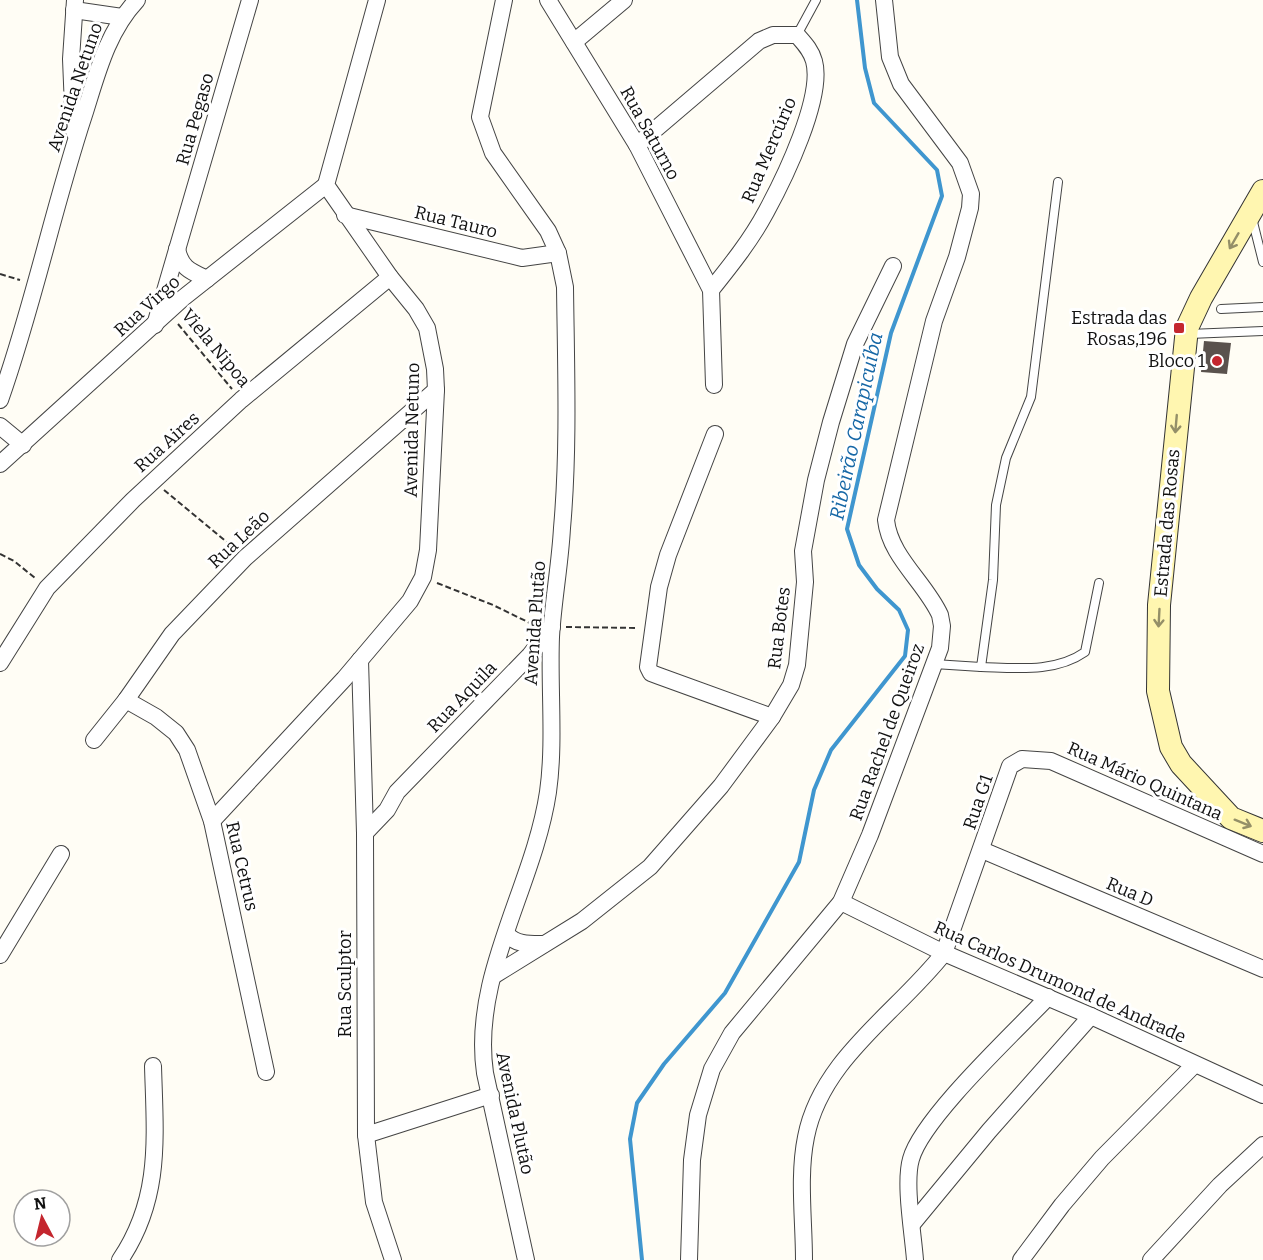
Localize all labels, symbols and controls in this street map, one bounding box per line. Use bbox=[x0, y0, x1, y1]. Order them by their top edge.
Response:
street label: Avenida Netuno bbox=[43, 20, 107, 154]
street label: Rua Pegaso bbox=[171, 70, 219, 168]
street label: Rua Saturno bbox=[615, 82, 685, 184]
street label: Rua Mercúrio bbox=[737, 94, 801, 206]
street label: Rua Tauro bbox=[412, 201, 500, 243]
one-way arrow bbox=[1227, 232, 1239, 249]
street label: Rua Virgo bbox=[110, 271, 184, 341]
street label: Viela Nipoa bbox=[177, 304, 255, 392]
place label: Estrada das Rosas,196 bbox=[1071, 307, 1167, 350]
marker: Estrada das Rosas,196 bbox=[1172, 321, 1186, 335]
water label: Ribeirão Carapicuíba bbox=[824, 330, 888, 522]
place label: Bloco 1 bbox=[1148, 350, 1206, 372]
marker: Bloco 1 bbox=[1210, 354, 1224, 368]
street label: Avenida Netuno bbox=[400, 362, 424, 498]
street label: Rua Aires bbox=[130, 407, 204, 477]
one-way arrow bbox=[1170, 413, 1181, 433]
street label: Estrada das Rosas bbox=[1150, 448, 1184, 598]
street label: Rua Leão bbox=[204, 505, 274, 573]
street label: Avenida Plutão bbox=[520, 560, 550, 686]
street label: Rua Botes bbox=[763, 586, 795, 670]
one-way arrow bbox=[1153, 607, 1164, 627]
street label: Rua Rachel de Queiroz bbox=[845, 641, 929, 823]
street label: Rua Aquila bbox=[423, 657, 501, 737]
street label: Rua Mário Quintana bbox=[1064, 737, 1226, 825]
street label: Rua G1 bbox=[958, 771, 998, 832]
one-way arrow bbox=[1233, 818, 1252, 829]
street label: Rua Cetrus bbox=[221, 819, 263, 913]
street label: Rua D bbox=[1103, 872, 1157, 912]
street label: Rua Carlos Drumond de Andrade bbox=[930, 916, 1190, 1048]
street label: Rua Sculptor bbox=[334, 930, 356, 1038]
street label: Avenida Plutão bbox=[491, 1050, 539, 1176]
north arrow bbox=[12, 1188, 72, 1248]
text: N bbox=[33, 1193, 48, 1214]

